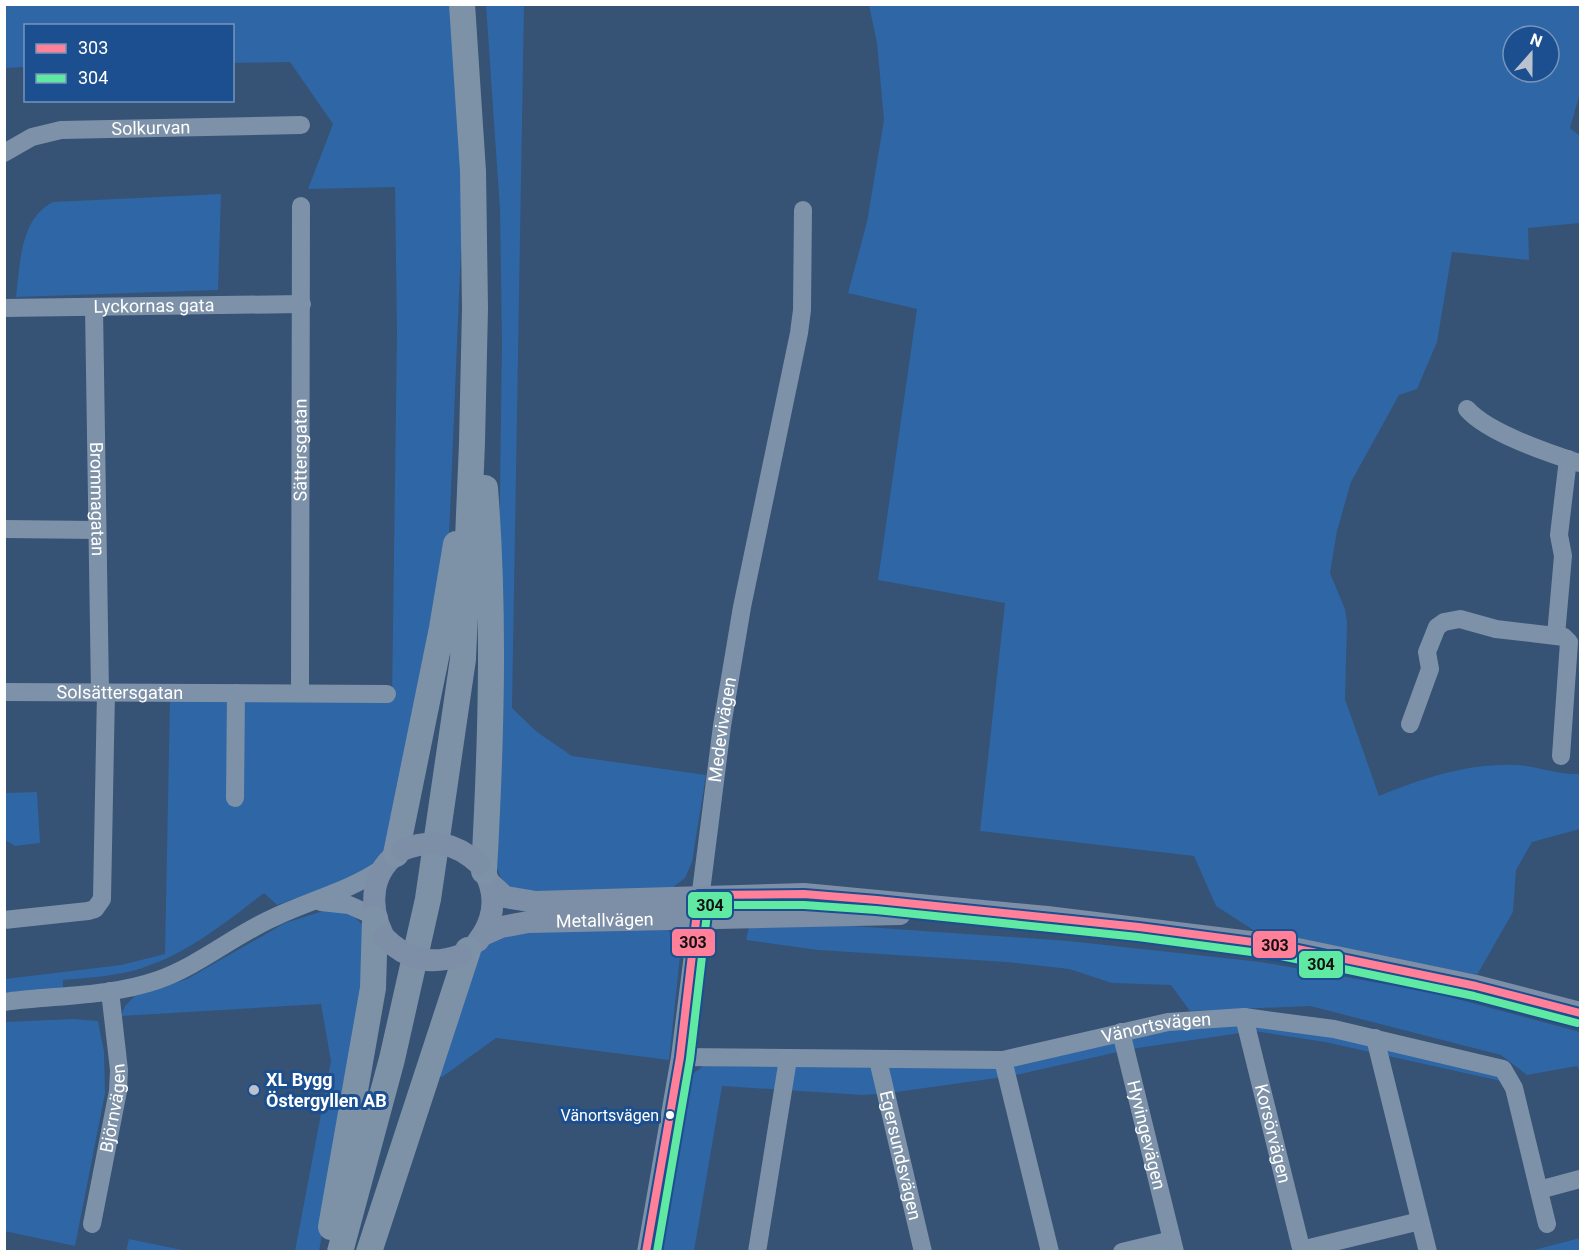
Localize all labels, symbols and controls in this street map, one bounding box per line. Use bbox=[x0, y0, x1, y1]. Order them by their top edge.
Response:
legend bbox=[24, 24, 234, 102]
north arrow bbox=[1501, 24, 1561, 84]
text: N bbox=[1528, 30, 1545, 51]
text: 303 bbox=[78, 37, 108, 58]
text: 304 bbox=[78, 67, 108, 88]
street label: Solkurvan bbox=[111, 116, 191, 139]
street label: Lyckornas gata bbox=[93, 294, 215, 317]
street label: Sättersgatan bbox=[289, 399, 311, 501]
street label: Brommagatan bbox=[86, 442, 109, 556]
street label: Medevivägen bbox=[704, 675, 740, 783]
street label: Solsättersgatan bbox=[57, 681, 183, 703]
line badge: 304 bbox=[687, 891, 733, 919]
text: 304 bbox=[696, 896, 724, 915]
street label: Metallvägen bbox=[556, 908, 654, 931]
line badge: 303 bbox=[671, 928, 716, 957]
line badge: 303 bbox=[1252, 930, 1297, 959]
text: 303 bbox=[679, 933, 707, 952]
text: 303 bbox=[1261, 936, 1289, 955]
line badge: 304 bbox=[1298, 950, 1344, 979]
text: 304 bbox=[1307, 955, 1335, 974]
street label: Vänortsvägen bbox=[1100, 1008, 1212, 1047]
street label: Björnvägen bbox=[95, 1063, 129, 1154]
place label: XL Bygg Östergyllen AB bbox=[266, 1069, 387, 1111]
street label: Hyvingevägen bbox=[1123, 1078, 1170, 1192]
street label: Korsörvägen bbox=[1251, 1082, 1296, 1185]
marker: XL Bygg Östergyllen AB bbox=[247, 1083, 261, 1097]
street label: Egersundsvägen bbox=[876, 1088, 926, 1222]
place label: Vänortsvägen bbox=[561, 1106, 659, 1125]
marker: Vänortsvägen bbox=[664, 1109, 676, 1121]

